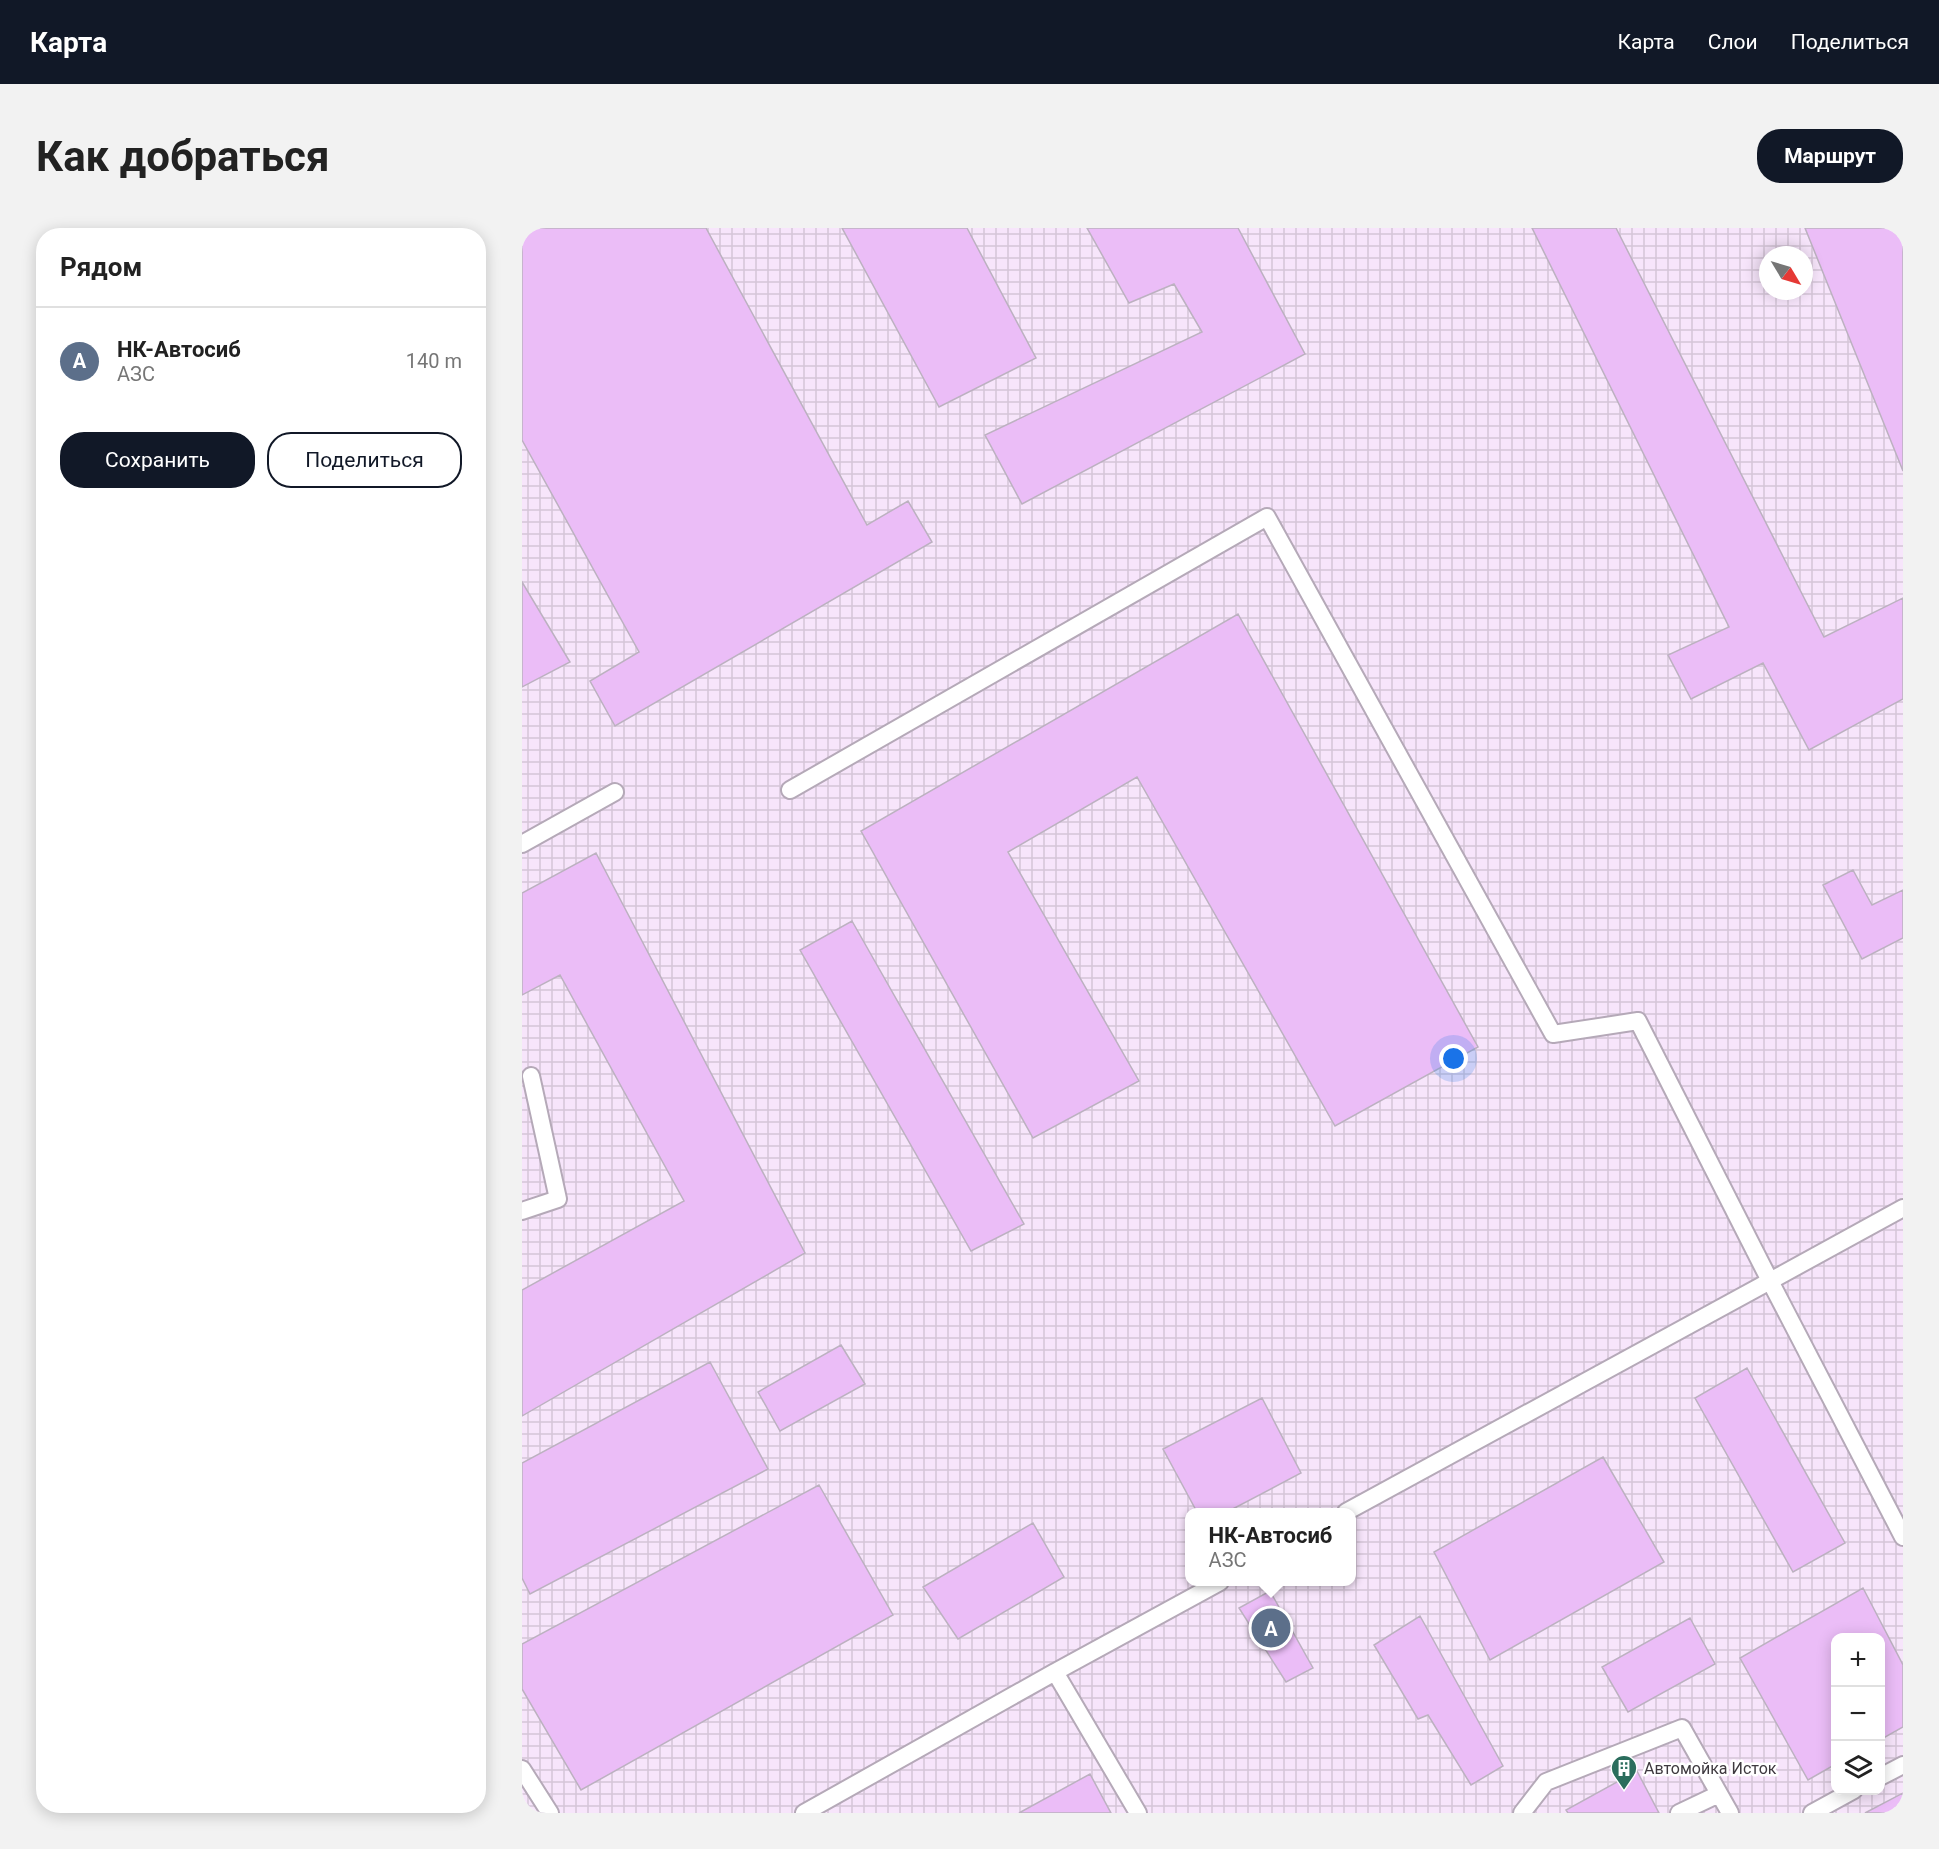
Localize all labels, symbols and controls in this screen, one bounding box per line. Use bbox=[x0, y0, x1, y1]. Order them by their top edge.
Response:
text: Карта bbox=[30, 26, 107, 59]
text: Карта bbox=[1618, 30, 1675, 54]
text: Слои bbox=[1708, 30, 1758, 54]
text: Поделиться bbox=[1791, 30, 1909, 54]
button: Маршрут bbox=[1757, 129, 1903, 183]
text: Как добраться bbox=[36, 132, 330, 181]
north arrow bbox=[1759, 246, 1813, 300]
text: Рядом bbox=[60, 252, 142, 282]
text: НК-Автосиб bbox=[117, 337, 241, 362]
text: A bbox=[73, 349, 86, 373]
text: 140 m bbox=[406, 349, 462, 373]
text: АЗС bbox=[117, 362, 155, 386]
button: Сохранить bbox=[60, 432, 255, 488]
button: Поделиться bbox=[267, 432, 462, 488]
your location bbox=[1439, 1044, 1468, 1073]
popup bbox=[1185, 1508, 1356, 1586]
text: НК-Автосиб bbox=[1209, 1523, 1332, 1548]
text: АЗС bbox=[1209, 1548, 1247, 1572]
pin: A bbox=[1252, 1606, 1290, 1650]
map controls bbox=[1831, 1633, 1885, 1795]
button: + bbox=[1831, 1633, 1885, 1687]
button: − bbox=[1831, 1687, 1885, 1741]
button: layers bbox=[1831, 1741, 1885, 1795]
building icon: Автомойка Исток bbox=[1609, 1753, 1639, 1791]
place label: Автомойка Исток bbox=[1644, 1759, 1777, 1778]

